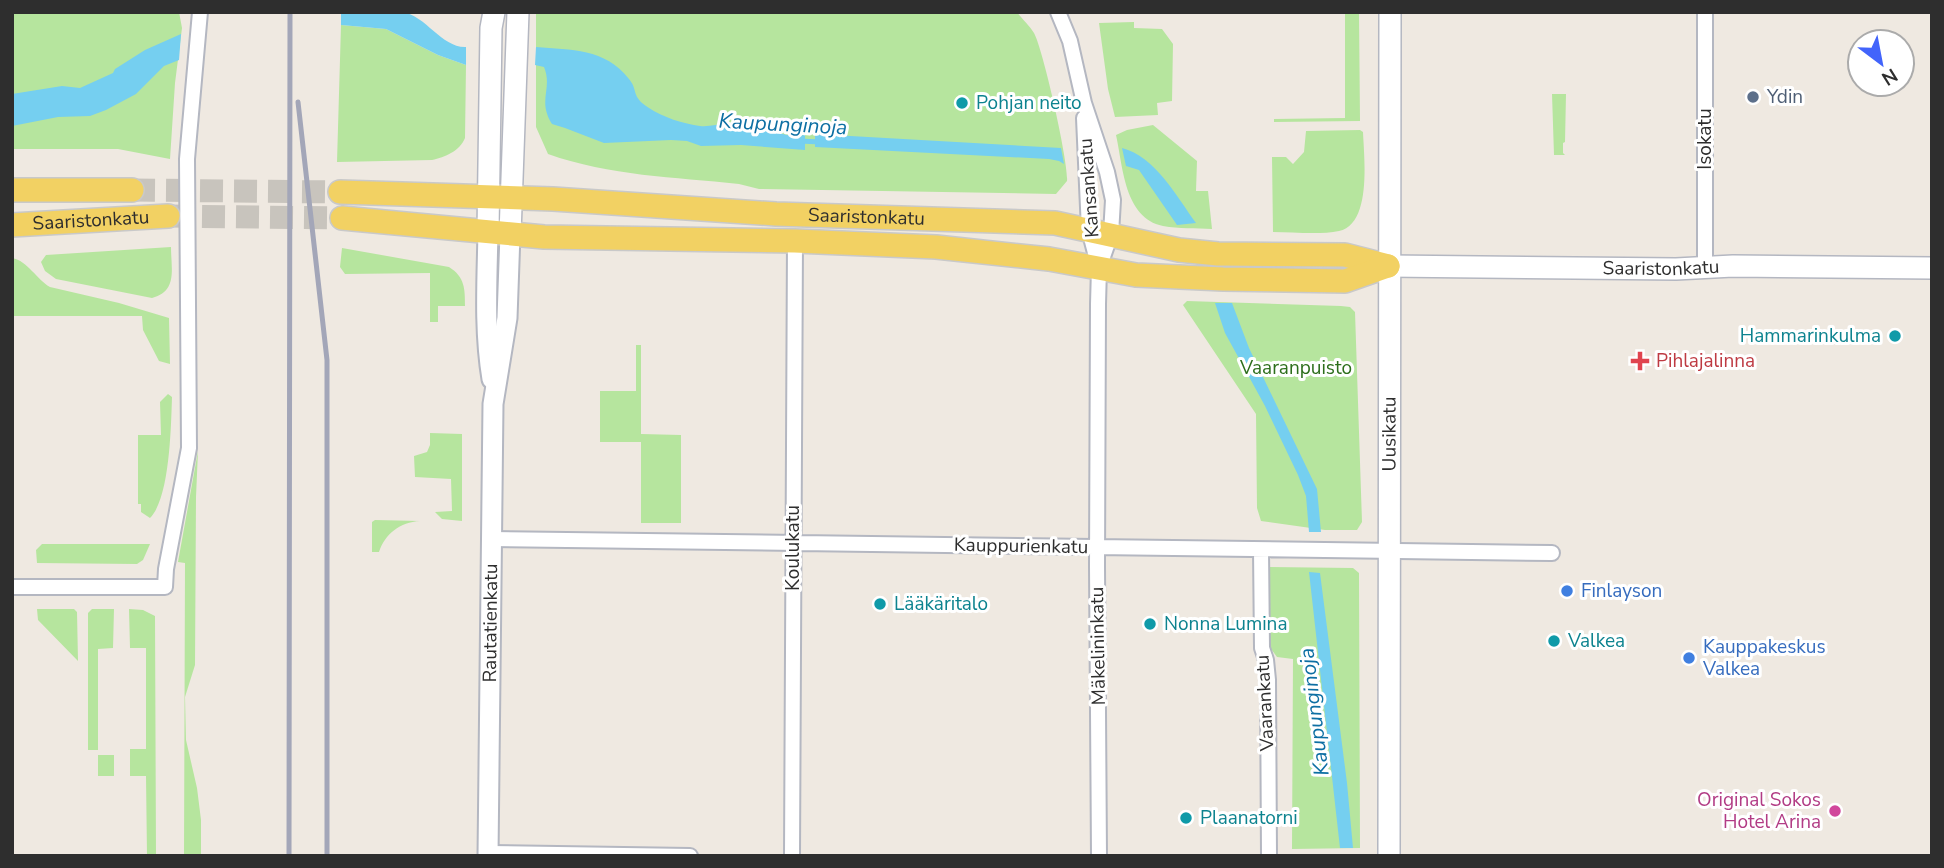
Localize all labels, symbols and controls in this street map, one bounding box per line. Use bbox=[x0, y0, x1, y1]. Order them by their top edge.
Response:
north arrow bbox=[1846, 28, 1916, 98]
text: N bbox=[1877, 62, 1902, 91]
place label: Ydin bbox=[1766, 84, 1803, 110]
marker: Ydin bbox=[1745, 89, 1761, 105]
place label: Pohjan neito bbox=[976, 90, 1082, 116]
marker: Pohjan neito bbox=[954, 95, 970, 111]
water label: Kaupunginoja bbox=[718, 107, 848, 141]
street label: Isokatu bbox=[1692, 108, 1718, 170]
street label: Kansankatu bbox=[1073, 137, 1105, 239]
street label: Saaristonkatu bbox=[808, 202, 925, 232]
street label: Saaristonkatu bbox=[32, 204, 150, 237]
street label: Saaristonkatu bbox=[1602, 254, 1720, 282]
place label: Hammarinkulma bbox=[1740, 323, 1881, 349]
marker: Hammarinkulma bbox=[1887, 328, 1903, 344]
place label: Pihlajalinna bbox=[1656, 348, 1755, 374]
marker: Pihlajalinna bbox=[1630, 351, 1650, 371]
park label: Vaaranpuisto bbox=[1239, 355, 1352, 381]
street label: Uusikatu bbox=[1376, 397, 1403, 471]
street label: Koulukatu bbox=[780, 505, 806, 591]
street label: Kauppurienkatu bbox=[954, 532, 1088, 560]
street label: Rautatienkatu bbox=[477, 563, 504, 683]
place label: Finlayson bbox=[1581, 578, 1662, 604]
marker: Finlayson bbox=[1559, 583, 1575, 599]
street label: Mäkelininkatu bbox=[1084, 587, 1112, 705]
place label: Lääkäritalo bbox=[894, 591, 988, 617]
marker: Lääkäritalo bbox=[872, 596, 888, 612]
place label: Nonna Lumina bbox=[1164, 611, 1287, 637]
marker: Nonna Lumina bbox=[1142, 616, 1158, 632]
place label: Valkea bbox=[1567, 628, 1625, 654]
marker: Valkea bbox=[1546, 633, 1562, 649]
place label: Kauppakeskus Valkea bbox=[1702, 634, 1826, 682]
water label: Kaupunginoja bbox=[1292, 646, 1336, 778]
marker: Kauppakeskus Valkea bbox=[1681, 650, 1697, 666]
street label: Vaarankatu bbox=[1249, 654, 1281, 753]
place label: Original Sokos Hotel Arina bbox=[1697, 787, 1821, 835]
marker: Original Sokos Hotel Arina bbox=[1827, 803, 1843, 819]
place label: Plaanatorni bbox=[1200, 805, 1298, 831]
marker: Plaanatorni bbox=[1178, 810, 1194, 826]

